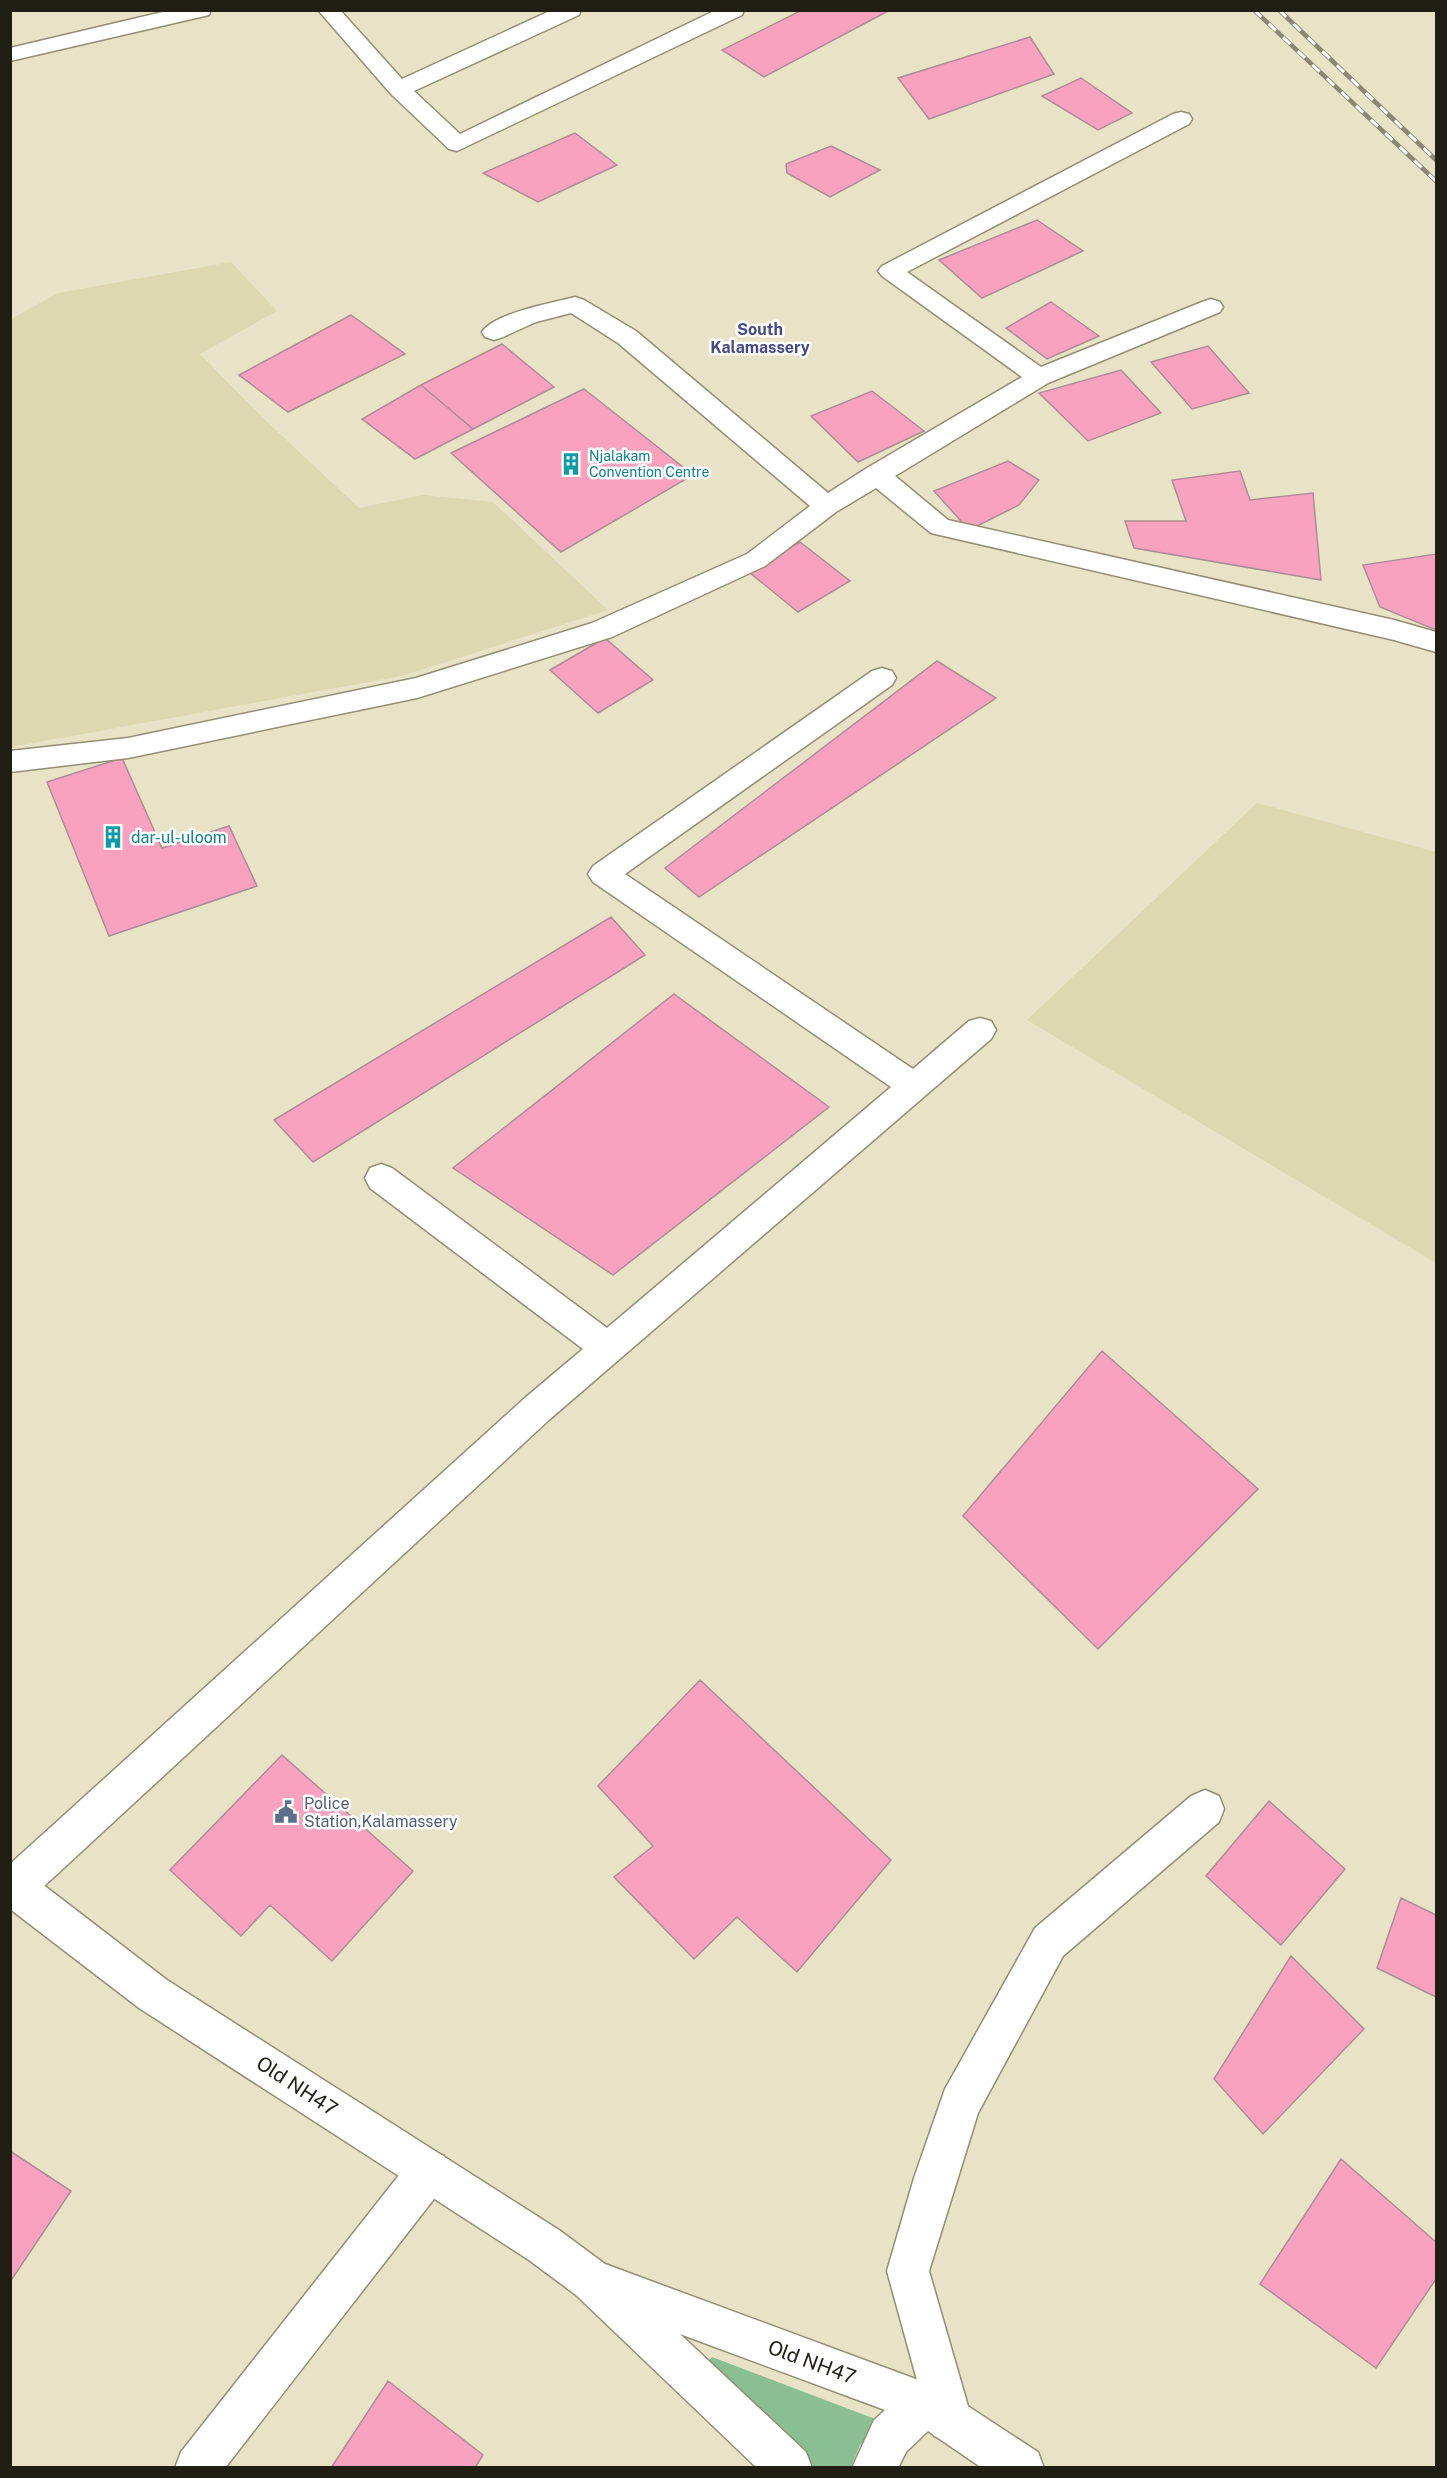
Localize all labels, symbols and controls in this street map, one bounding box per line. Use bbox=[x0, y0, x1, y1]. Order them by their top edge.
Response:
district label: South Kalamassery bbox=[710, 320, 810, 357]
place label: Njalakam Convention Centre bbox=[589, 448, 709, 480]
building icon: Njalakam Convention Centre bbox=[558, 451, 584, 477]
building icon: dar-ul-uloom bbox=[100, 824, 126, 850]
place label: dar-ul-uloom bbox=[131, 828, 227, 847]
place label: Police Station,Kalamassery bbox=[304, 1794, 458, 1831]
public building icon: Police Station,Kalamassery bbox=[273, 1799, 299, 1825]
street label: Old NH47 bbox=[252, 2051, 342, 2121]
street label: Old NH47 bbox=[765, 2335, 859, 2389]

